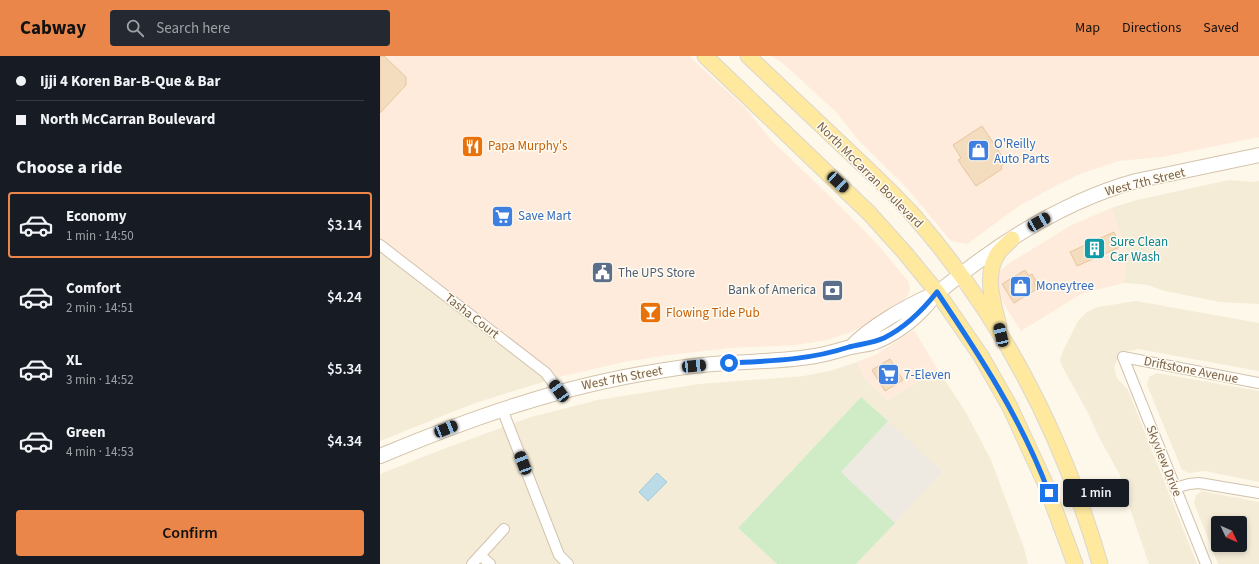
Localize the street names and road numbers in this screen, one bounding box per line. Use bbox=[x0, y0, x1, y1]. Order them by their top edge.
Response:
street label: North McCarran Boulevard bbox=[813, 118, 927, 232]
street label: West 7th Street bbox=[1103, 163, 1188, 201]
street label: Tasha Court bbox=[441, 289, 504, 343]
street label: Driftstone Avenue bbox=[1142, 352, 1240, 388]
street label: West 7th Street bbox=[580, 361, 665, 395]
street label: Skyview Drive bbox=[1142, 423, 1186, 499]

